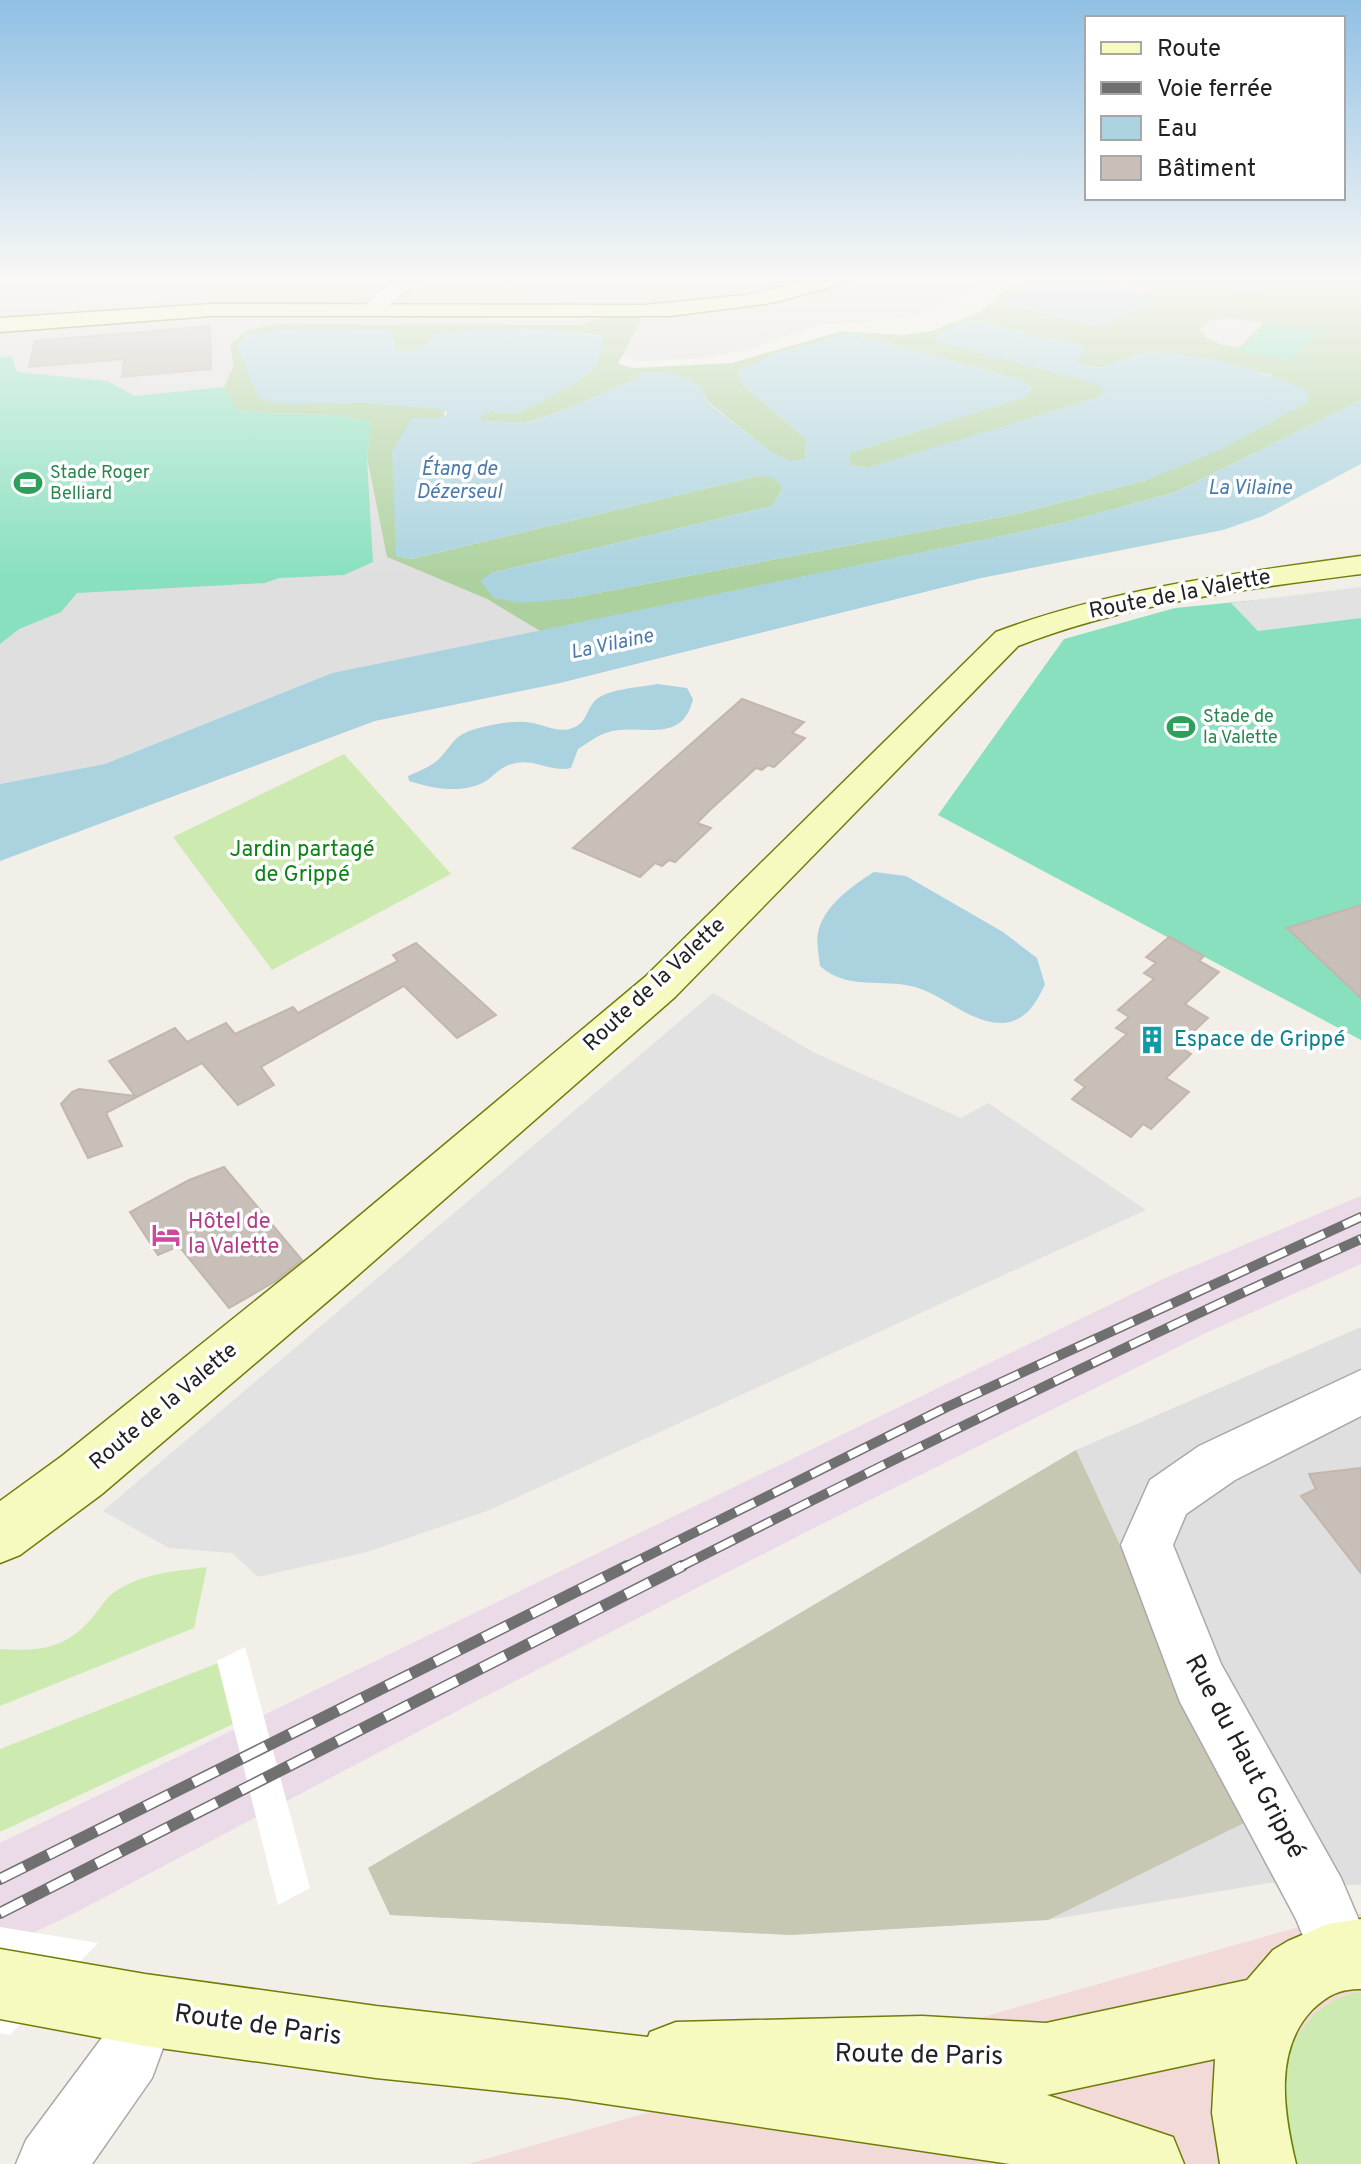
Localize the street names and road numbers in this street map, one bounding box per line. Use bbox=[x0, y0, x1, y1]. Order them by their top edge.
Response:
street label: Route de la Valette bbox=[1087, 564, 1273, 626]
street label: Route de la Valette bbox=[578, 912, 732, 1058]
street label: Route de la Valette bbox=[85, 1337, 243, 1477]
street label: Rue du Haut Grippé bbox=[1176, 1649, 1312, 1865]
street label: Route de Paris bbox=[172, 1998, 344, 2054]
street label: Route de Paris bbox=[834, 2038, 1004, 2074]

